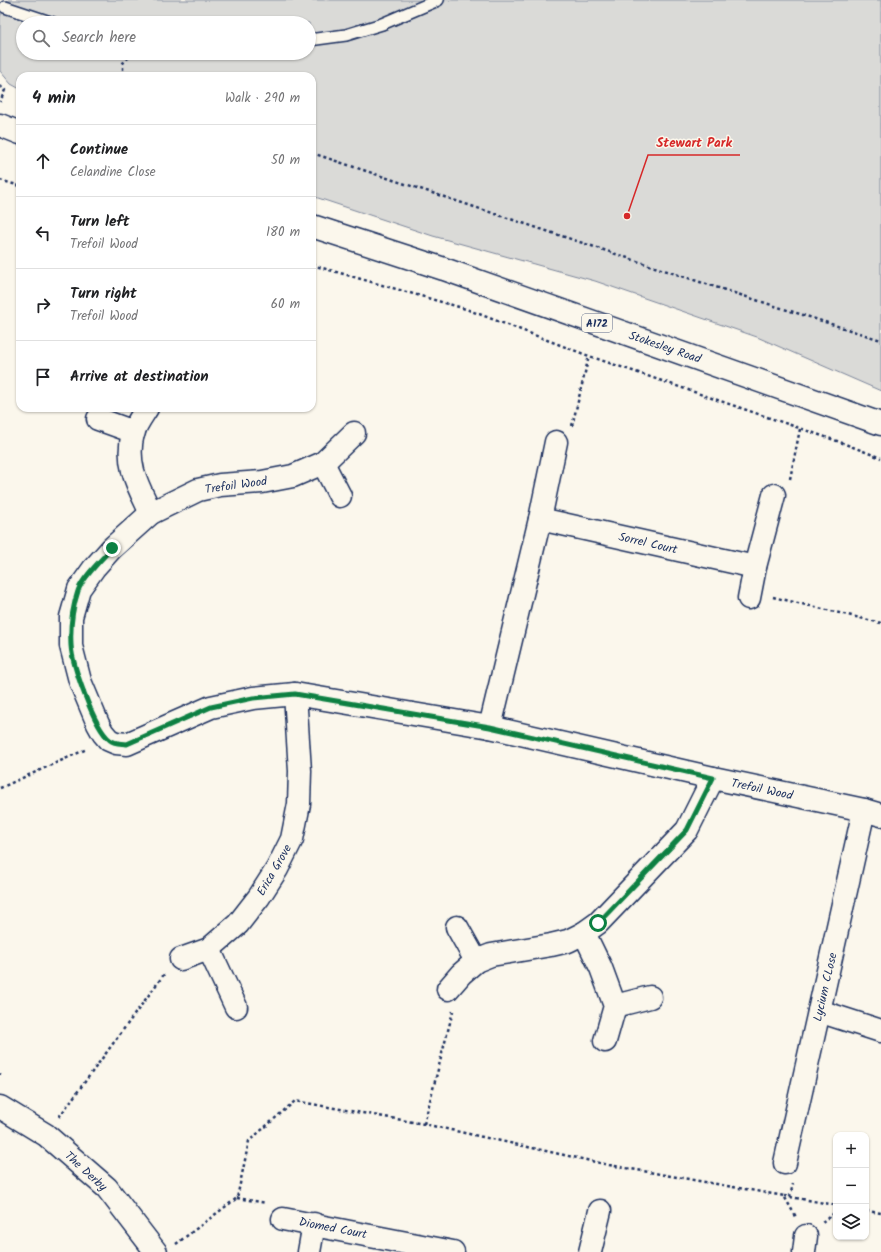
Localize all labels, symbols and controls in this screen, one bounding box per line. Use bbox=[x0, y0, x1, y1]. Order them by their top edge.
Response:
search box bbox=[16, 16, 316, 60]
text: Search here bbox=[62, 26, 136, 50]
icon: search bbox=[30, 27, 52, 49]
text: 4 min bbox=[32, 85, 76, 112]
text: Walk · 290 m bbox=[225, 88, 300, 109]
callout: Stewart Park bbox=[648, 130, 740, 155]
text: Stewart Park bbox=[656, 133, 732, 154]
text: Continue bbox=[70, 138, 128, 162]
icon: ahead bbox=[32, 150, 54, 172]
text: 50 m bbox=[271, 150, 300, 171]
text: Celandine Close bbox=[70, 162, 156, 183]
text: Turn left bbox=[70, 210, 130, 234]
icon: left bbox=[32, 222, 54, 244]
text: 180 m bbox=[266, 222, 300, 243]
text: Trefoil Wood bbox=[70, 234, 138, 255]
text: Turn right bbox=[70, 282, 137, 306]
icon: right bbox=[32, 294, 54, 316]
text: 60 m bbox=[271, 294, 300, 315]
text: Trefoil Wood bbox=[70, 306, 138, 327]
road number: A172 bbox=[582, 314, 612, 332]
street label: Stokesley Road bbox=[626, 326, 705, 369]
text: Arrive at destination bbox=[70, 365, 209, 389]
icon: arrive bbox=[32, 366, 54, 388]
street label: Trefoil Wood bbox=[204, 472, 269, 499]
street label: Sorrel Court bbox=[617, 527, 680, 560]
route end bbox=[103, 539, 121, 557]
street label: Trefoil Wood bbox=[729, 774, 795, 805]
street label: Erica Grove bbox=[252, 840, 297, 900]
route start bbox=[589, 914, 607, 932]
street label: Lycium CLose bbox=[808, 950, 843, 1023]
map controls bbox=[833, 1132, 869, 1240]
button: + bbox=[833, 1132, 869, 1168]
street label: The Derby bbox=[60, 1147, 112, 1196]
button: − bbox=[833, 1168, 869, 1204]
button: layers bbox=[833, 1204, 869, 1240]
street label: Diomed Court bbox=[297, 1213, 369, 1244]

